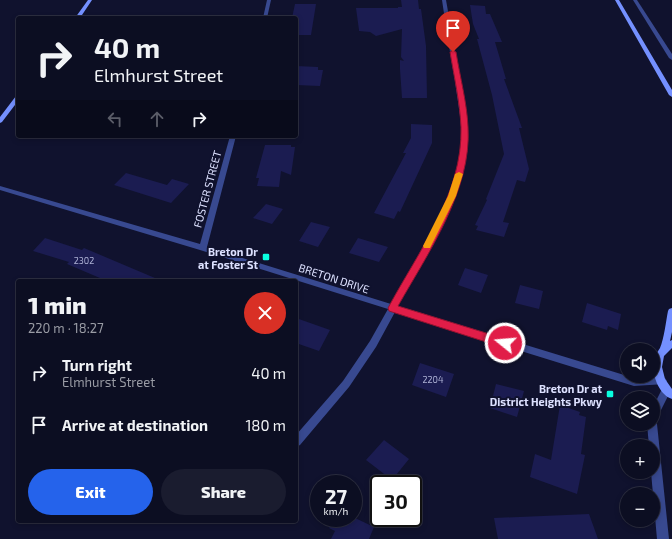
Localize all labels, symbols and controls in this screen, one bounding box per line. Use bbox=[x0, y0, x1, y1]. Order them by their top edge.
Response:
pin bbox=[436, 11, 470, 52]
icon: arrive bbox=[442, 17, 464, 39]
text: 40 m bbox=[94, 30, 160, 64]
icon: right bbox=[28, 32, 80, 84]
text: Elmhurst Street bbox=[94, 64, 223, 86]
icon: left bbox=[104, 108, 126, 130]
icon: ahead bbox=[146, 108, 168, 130]
icon: right bbox=[188, 108, 210, 130]
street label: FOSTER STREET bbox=[190, 148, 224, 229]
place label: Breton Dr at Foster St bbox=[198, 245, 258, 271]
marker: Breton Dr at Foster St bbox=[261, 252, 271, 262]
house number: 2302 bbox=[74, 255, 94, 266]
street label: BRETON DRIVE bbox=[297, 260, 371, 296]
text: 1 min bbox=[28, 290, 87, 319]
button: close bbox=[244, 292, 286, 334]
text: 220 m · 18:27 bbox=[28, 320, 104, 336]
position arrow bbox=[484, 322, 526, 364]
map controls bbox=[620, 343, 660, 527]
button: sound bbox=[620, 343, 660, 383]
text: Turn right bbox=[62, 356, 132, 374]
icon: right bbox=[28, 362, 50, 384]
text: 40 m bbox=[251, 364, 286, 382]
text: Elmhurst Street bbox=[62, 374, 155, 390]
house number: 2204 bbox=[422, 374, 444, 385]
place label: Breton Dr at District Heights Pkwy bbox=[490, 382, 603, 409]
marker: Breton Dr at District Heights Pkwy bbox=[605, 389, 615, 399]
button: layers bbox=[620, 391, 660, 431]
icon: arrive bbox=[28, 414, 50, 436]
text: Arrive at destination bbox=[62, 416, 208, 434]
text: 180 m bbox=[245, 416, 286, 434]
button: + bbox=[620, 439, 660, 479]
button: Exit bbox=[28, 469, 153, 515]
button: Share bbox=[161, 469, 286, 515]
speed limit sign: 30 bbox=[370, 475, 422, 527]
text: 27 bbox=[325, 484, 347, 508]
button: − bbox=[620, 487, 660, 527]
text: km/h bbox=[324, 505, 348, 517]

